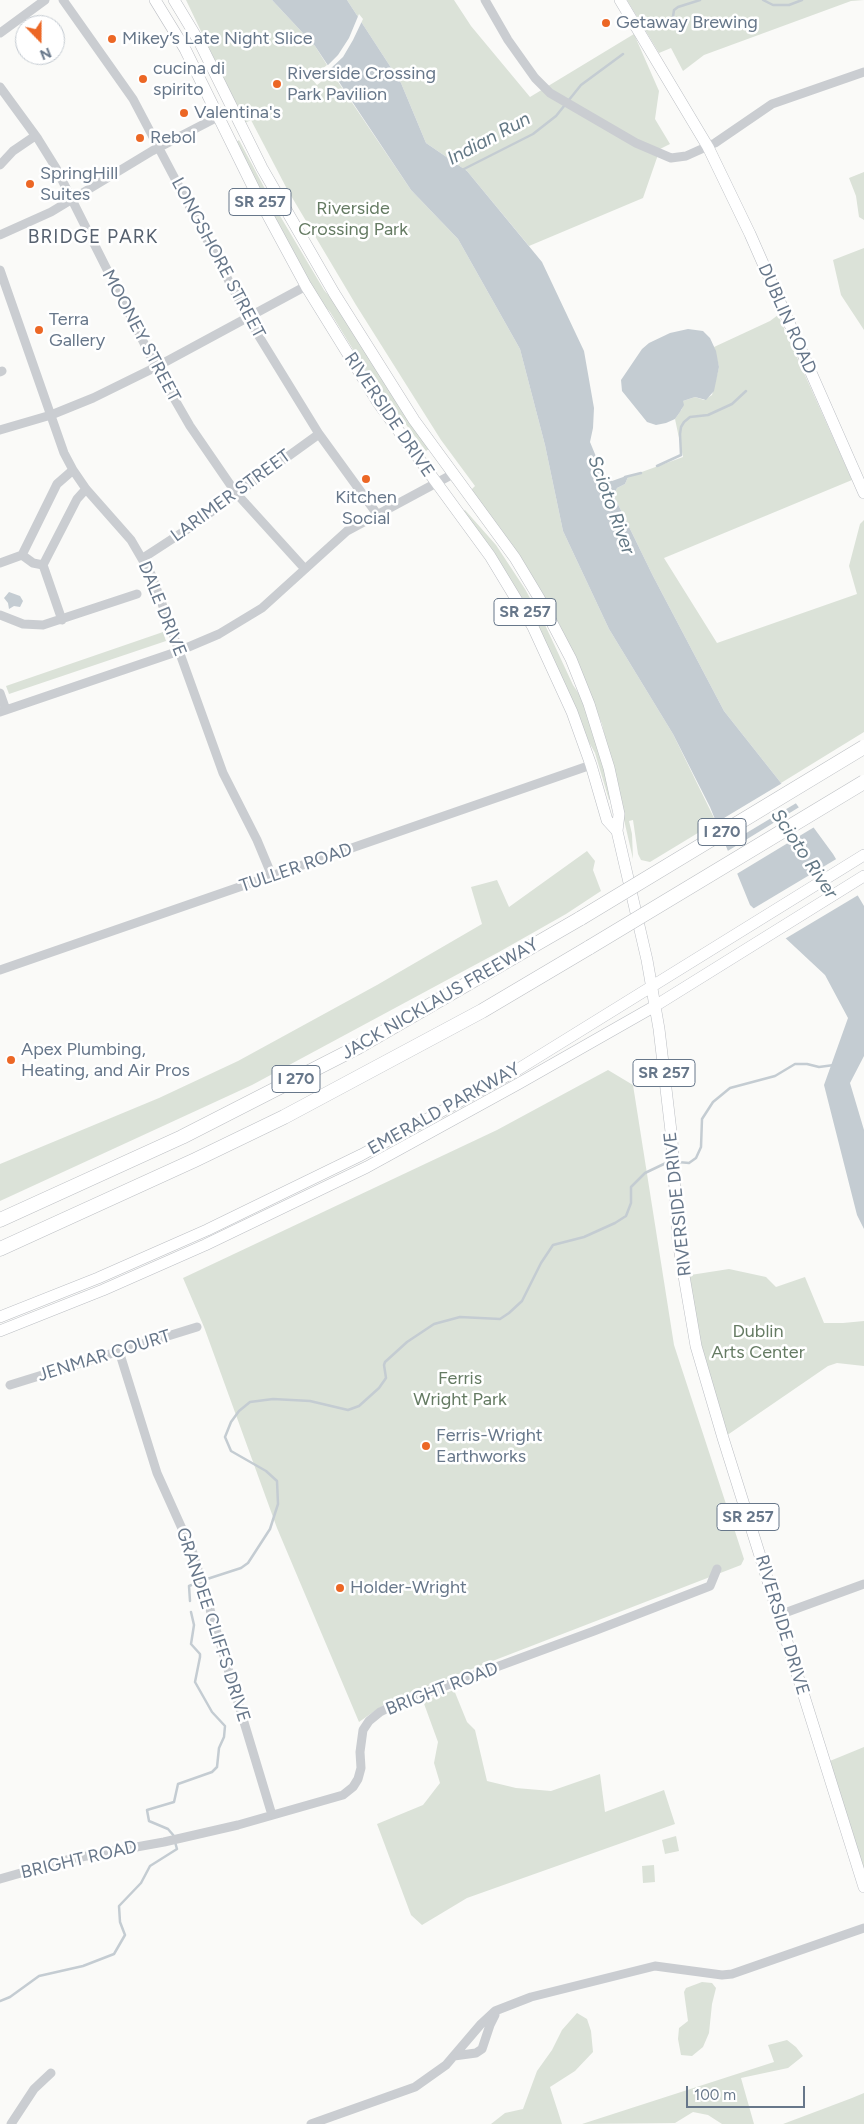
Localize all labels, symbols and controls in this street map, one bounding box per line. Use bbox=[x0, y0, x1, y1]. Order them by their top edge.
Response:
place label: Getaway Brewing bbox=[616, 12, 758, 34]
north arrow bbox=[15, 15, 65, 65]
marker: Getaway Brewing bbox=[600, 17, 612, 29]
place label: Mikey’s Late Night Slice bbox=[122, 28, 313, 50]
marker: Mikey’s Late Night Slice bbox=[106, 33, 118, 45]
text: N bbox=[37, 44, 54, 63]
place label: cucina di spirito bbox=[153, 58, 225, 100]
place label: Riverside Crossing Park Pavilion bbox=[287, 63, 436, 106]
marker: cucina di spirito bbox=[137, 73, 149, 85]
marker: Riverside Crossing Park Pavilion bbox=[271, 78, 283, 90]
place label: Valentina's bbox=[194, 102, 281, 124]
marker: Valentina's bbox=[178, 107, 190, 119]
water label: Indian Run bbox=[444, 108, 534, 170]
place label: Rebol bbox=[150, 127, 196, 149]
marker: Rebol bbox=[134, 132, 146, 144]
place label: SpringHill Suites bbox=[40, 163, 118, 205]
street label: LONGSHORE STREET bbox=[166, 174, 270, 342]
marker: SpringHill Suites bbox=[24, 178, 36, 190]
road number: SR 257 bbox=[229, 188, 291, 216]
park label: Riverside Crossing Park bbox=[298, 198, 408, 240]
district label: BRIDGE PARK bbox=[26, 226, 160, 248]
street label: DUBLIN ROAD bbox=[753, 260, 821, 378]
street label: MOONEY STREET bbox=[97, 266, 185, 406]
place label: Terra Gallery bbox=[49, 309, 105, 352]
marker: Terra Gallery bbox=[33, 324, 45, 336]
street label: RIVERSIDE DRIVE bbox=[339, 349, 439, 481]
street label: LARIMER STREET bbox=[167, 445, 295, 547]
water label: Scioto River bbox=[583, 453, 639, 557]
marker: Kitchen Social bbox=[360, 473, 372, 485]
place label: Kitchen Social bbox=[335, 487, 397, 530]
street label: DALE DRIVE bbox=[133, 558, 191, 660]
road number: SR 257 bbox=[494, 598, 556, 626]
water label: Scioto River bbox=[766, 805, 842, 903]
road number: I 270 bbox=[698, 819, 746, 846]
street label: TULLER ROAD bbox=[237, 839, 355, 897]
street label: JACK NICKLAUS FREEWAY bbox=[338, 934, 542, 1064]
place label: Apex Plumbing, Heating, and Air Pros bbox=[21, 1039, 190, 1082]
marker: Apex Plumbing, Heating, and Air Pros bbox=[5, 1054, 17, 1066]
street label: EMERALD PARKWAY bbox=[364, 1058, 524, 1160]
road number: SR 257 bbox=[633, 1060, 695, 1086]
road number: I 270 bbox=[272, 1066, 320, 1092]
street label: RIVERSIDE DRIVE bbox=[660, 1130, 696, 1278]
park label: Dublin Arts Center bbox=[711, 1321, 805, 1364]
street label: JENMAR COURT bbox=[35, 1326, 173, 1386]
park label: Ferris Wright Park bbox=[413, 1368, 507, 1410]
place label: Ferris-Wright Earthworks bbox=[436, 1425, 543, 1468]
marker: Ferris-Wright Earthworks bbox=[420, 1440, 432, 1452]
road number: SR 257 bbox=[717, 1504, 779, 1530]
street label: GRANDEE CLIFFS DRIVE bbox=[171, 1525, 255, 1725]
street label: RIVERSIDE DRIVE bbox=[750, 1552, 814, 1698]
place label: Holder-Wright bbox=[350, 1577, 467, 1599]
marker: Holder-Wright bbox=[334, 1582, 346, 1594]
street label: BRIGHT ROAD bbox=[383, 1658, 501, 1720]
street label: BRIGHT ROAD bbox=[19, 1836, 139, 1884]
scale bar bbox=[689, 2076, 808, 2108]
text: 100 m bbox=[694, 2086, 736, 2104]

